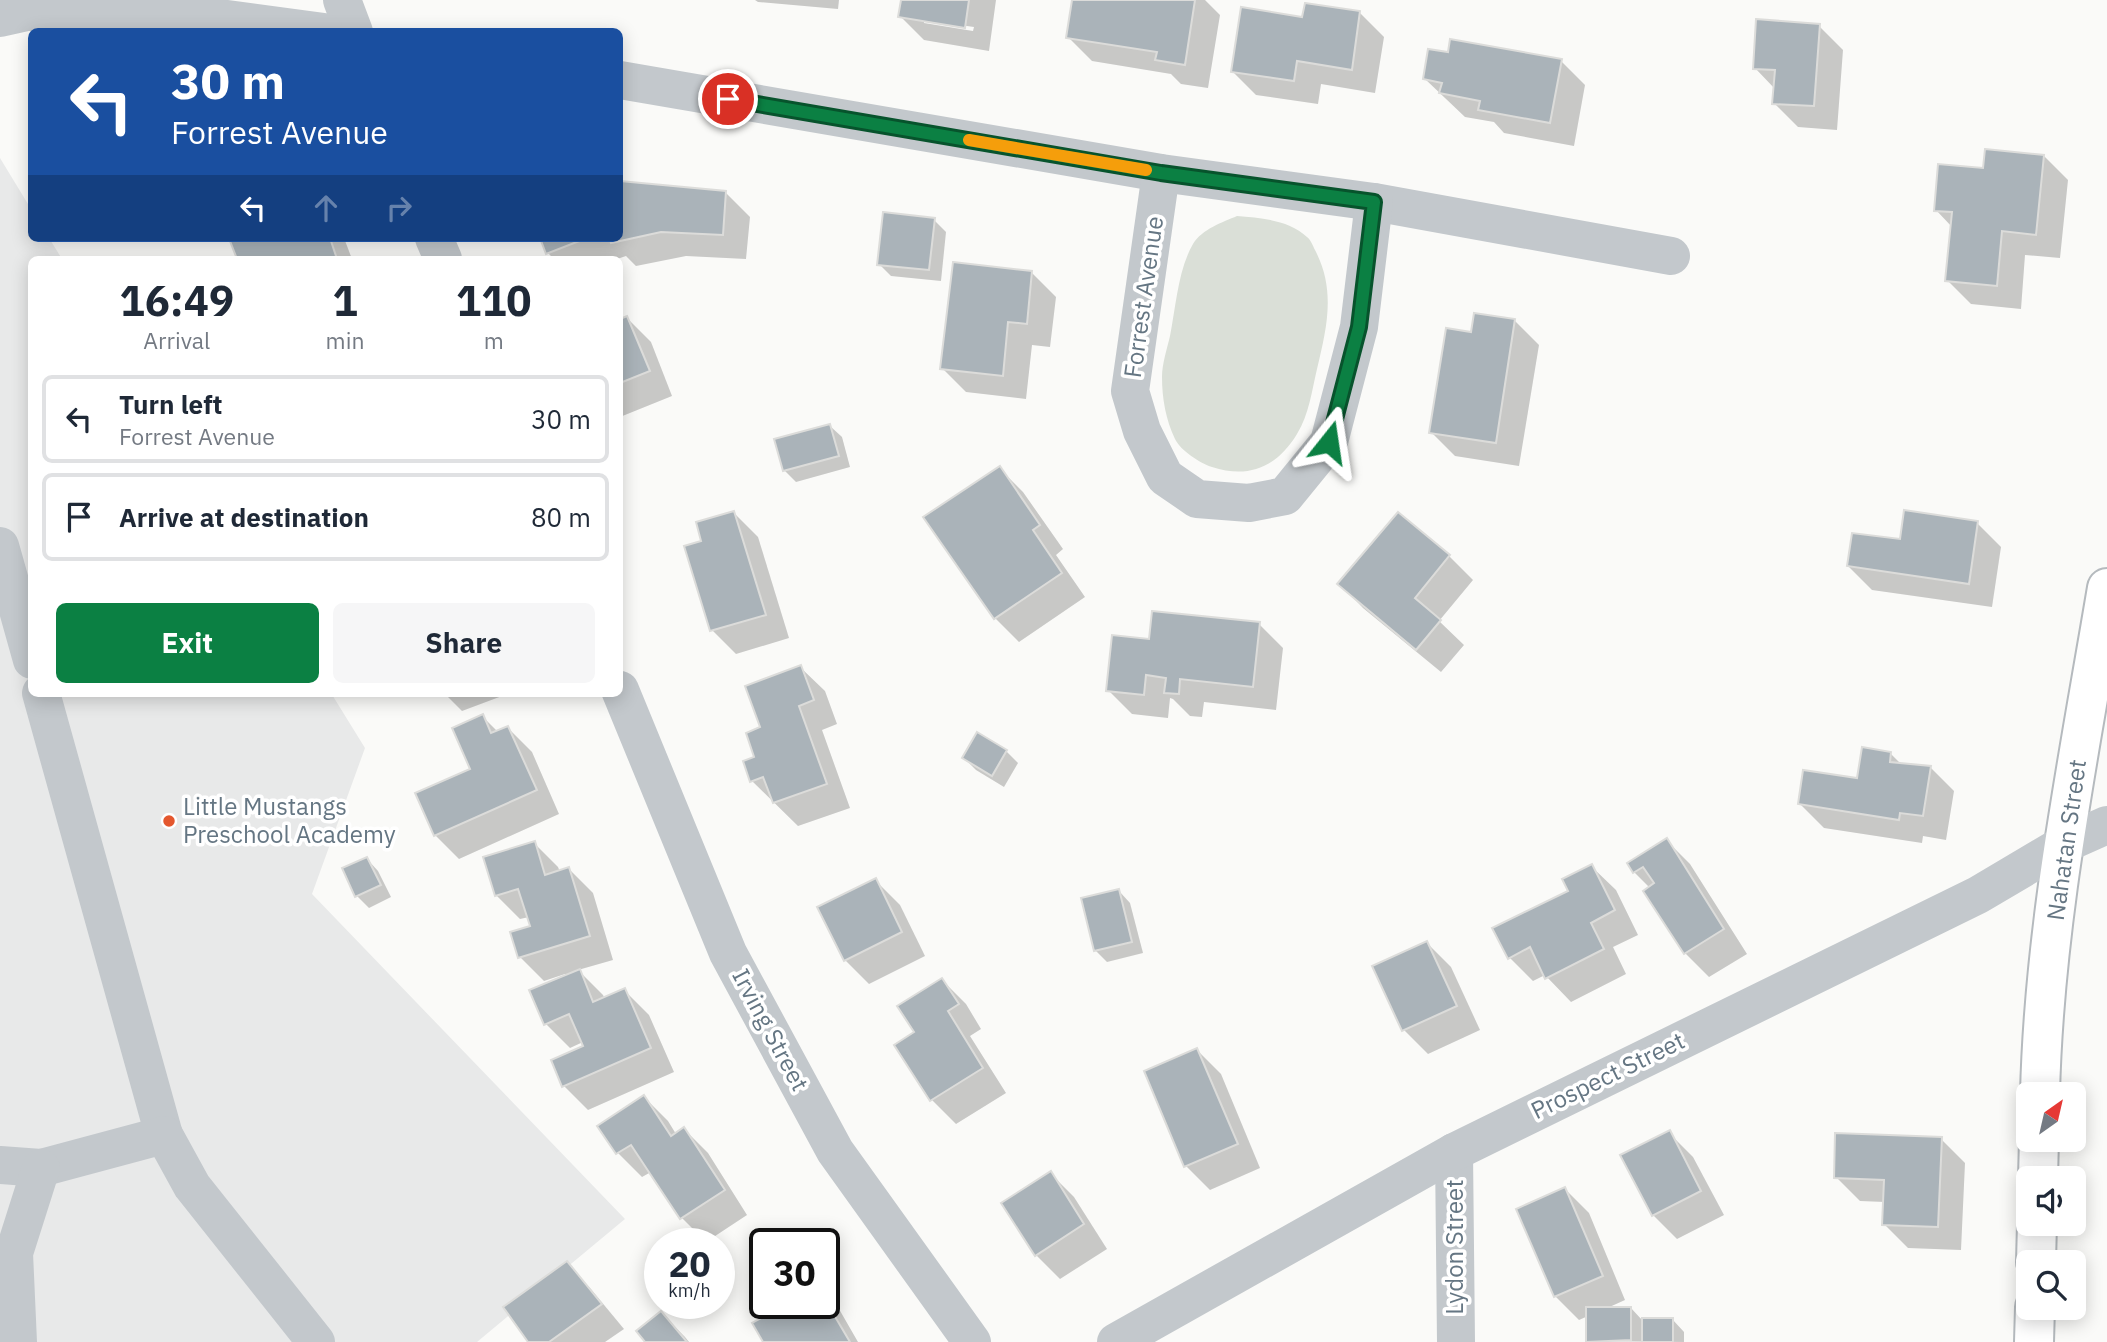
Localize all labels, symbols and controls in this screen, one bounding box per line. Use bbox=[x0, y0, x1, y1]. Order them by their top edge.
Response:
text: 30 m bbox=[171, 49, 285, 112]
icon: left bbox=[56, 56, 147, 147]
pin bbox=[698, 69, 758, 129]
icon: arrive bbox=[709, 80, 747, 118]
text: Forrest Avenue bbox=[171, 111, 388, 153]
icon: left bbox=[234, 189, 272, 227]
icon: ahead bbox=[307, 189, 345, 227]
icon: right bbox=[380, 189, 418, 227]
street label: Forrest Avenue bbox=[1116, 214, 1170, 380]
text: 16:49 bbox=[119, 273, 234, 328]
text: 1 bbox=[332, 273, 358, 328]
text: 110 bbox=[456, 273, 532, 328]
text: Arrival bbox=[143, 325, 210, 355]
text: min bbox=[326, 325, 364, 355]
text: m bbox=[484, 325, 504, 355]
text: Turn left bbox=[119, 387, 222, 421]
icon: left bbox=[60, 400, 98, 438]
text: 30 m bbox=[531, 402, 591, 436]
position arrow bbox=[1292, 405, 1366, 479]
text: Forrest Avenue bbox=[119, 421, 275, 451]
icon: arrive bbox=[60, 498, 98, 536]
text: Arrive at destination bbox=[119, 500, 369, 534]
text: 80 m bbox=[531, 500, 591, 534]
button: Exit bbox=[56, 603, 319, 683]
button: Share bbox=[333, 603, 595, 683]
street label: Nahatan Street bbox=[2039, 757, 2093, 923]
place label: Little Mustangs Preschool Academy bbox=[183, 790, 396, 850]
marker: Little Mustangs Preschool Academy bbox=[161, 813, 177, 829]
street label: Irving Street bbox=[725, 963, 817, 1096]
street label: Prospect Street bbox=[1525, 1024, 1690, 1126]
north arrow bbox=[2016, 1082, 2086, 1152]
map controls bbox=[2016, 1082, 2086, 1320]
button: sound bbox=[2016, 1166, 2086, 1236]
street label: Lydon Street bbox=[1438, 1179, 1470, 1315]
speed limit sign: 30 bbox=[749, 1228, 840, 1319]
text: 20 bbox=[668, 1241, 711, 1287]
button: search bbox=[2016, 1250, 2086, 1320]
text: km/h bbox=[668, 1279, 711, 1302]

